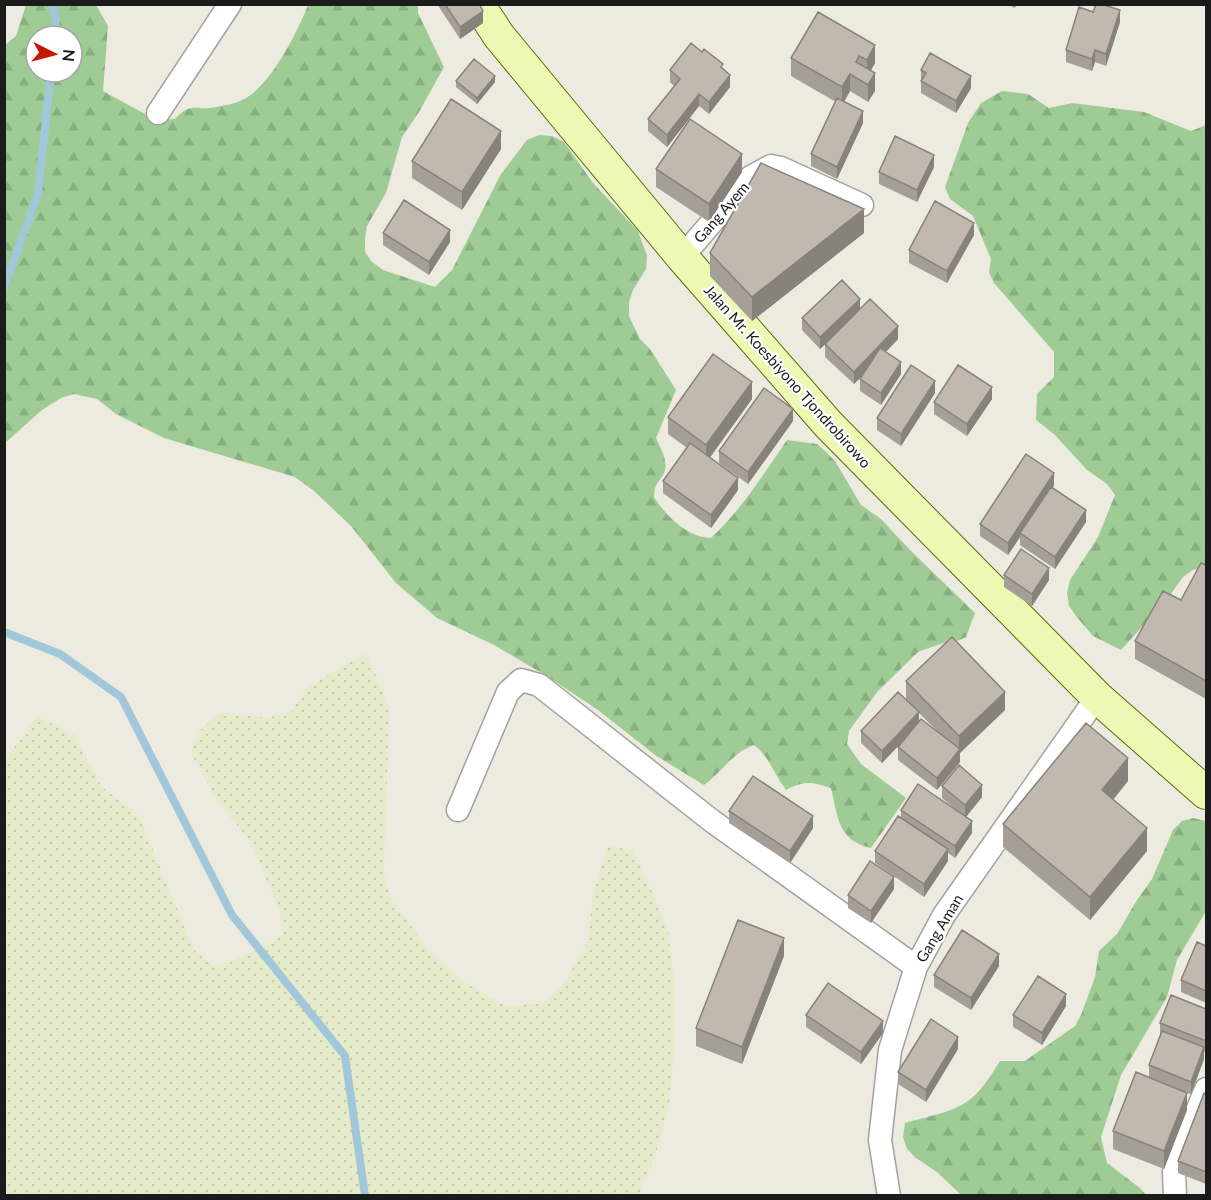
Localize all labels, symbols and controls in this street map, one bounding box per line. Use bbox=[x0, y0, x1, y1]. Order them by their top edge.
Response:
north arrow bbox=[24, 24, 84, 84]
text: N bbox=[59, 48, 80, 63]
street label: Gang Ayem bbox=[690, 178, 752, 246]
street label: Jalan Mr. Koesbiyono Tjondrobirowo bbox=[701, 281, 875, 471]
street label: Gang Aman bbox=[912, 891, 966, 965]

